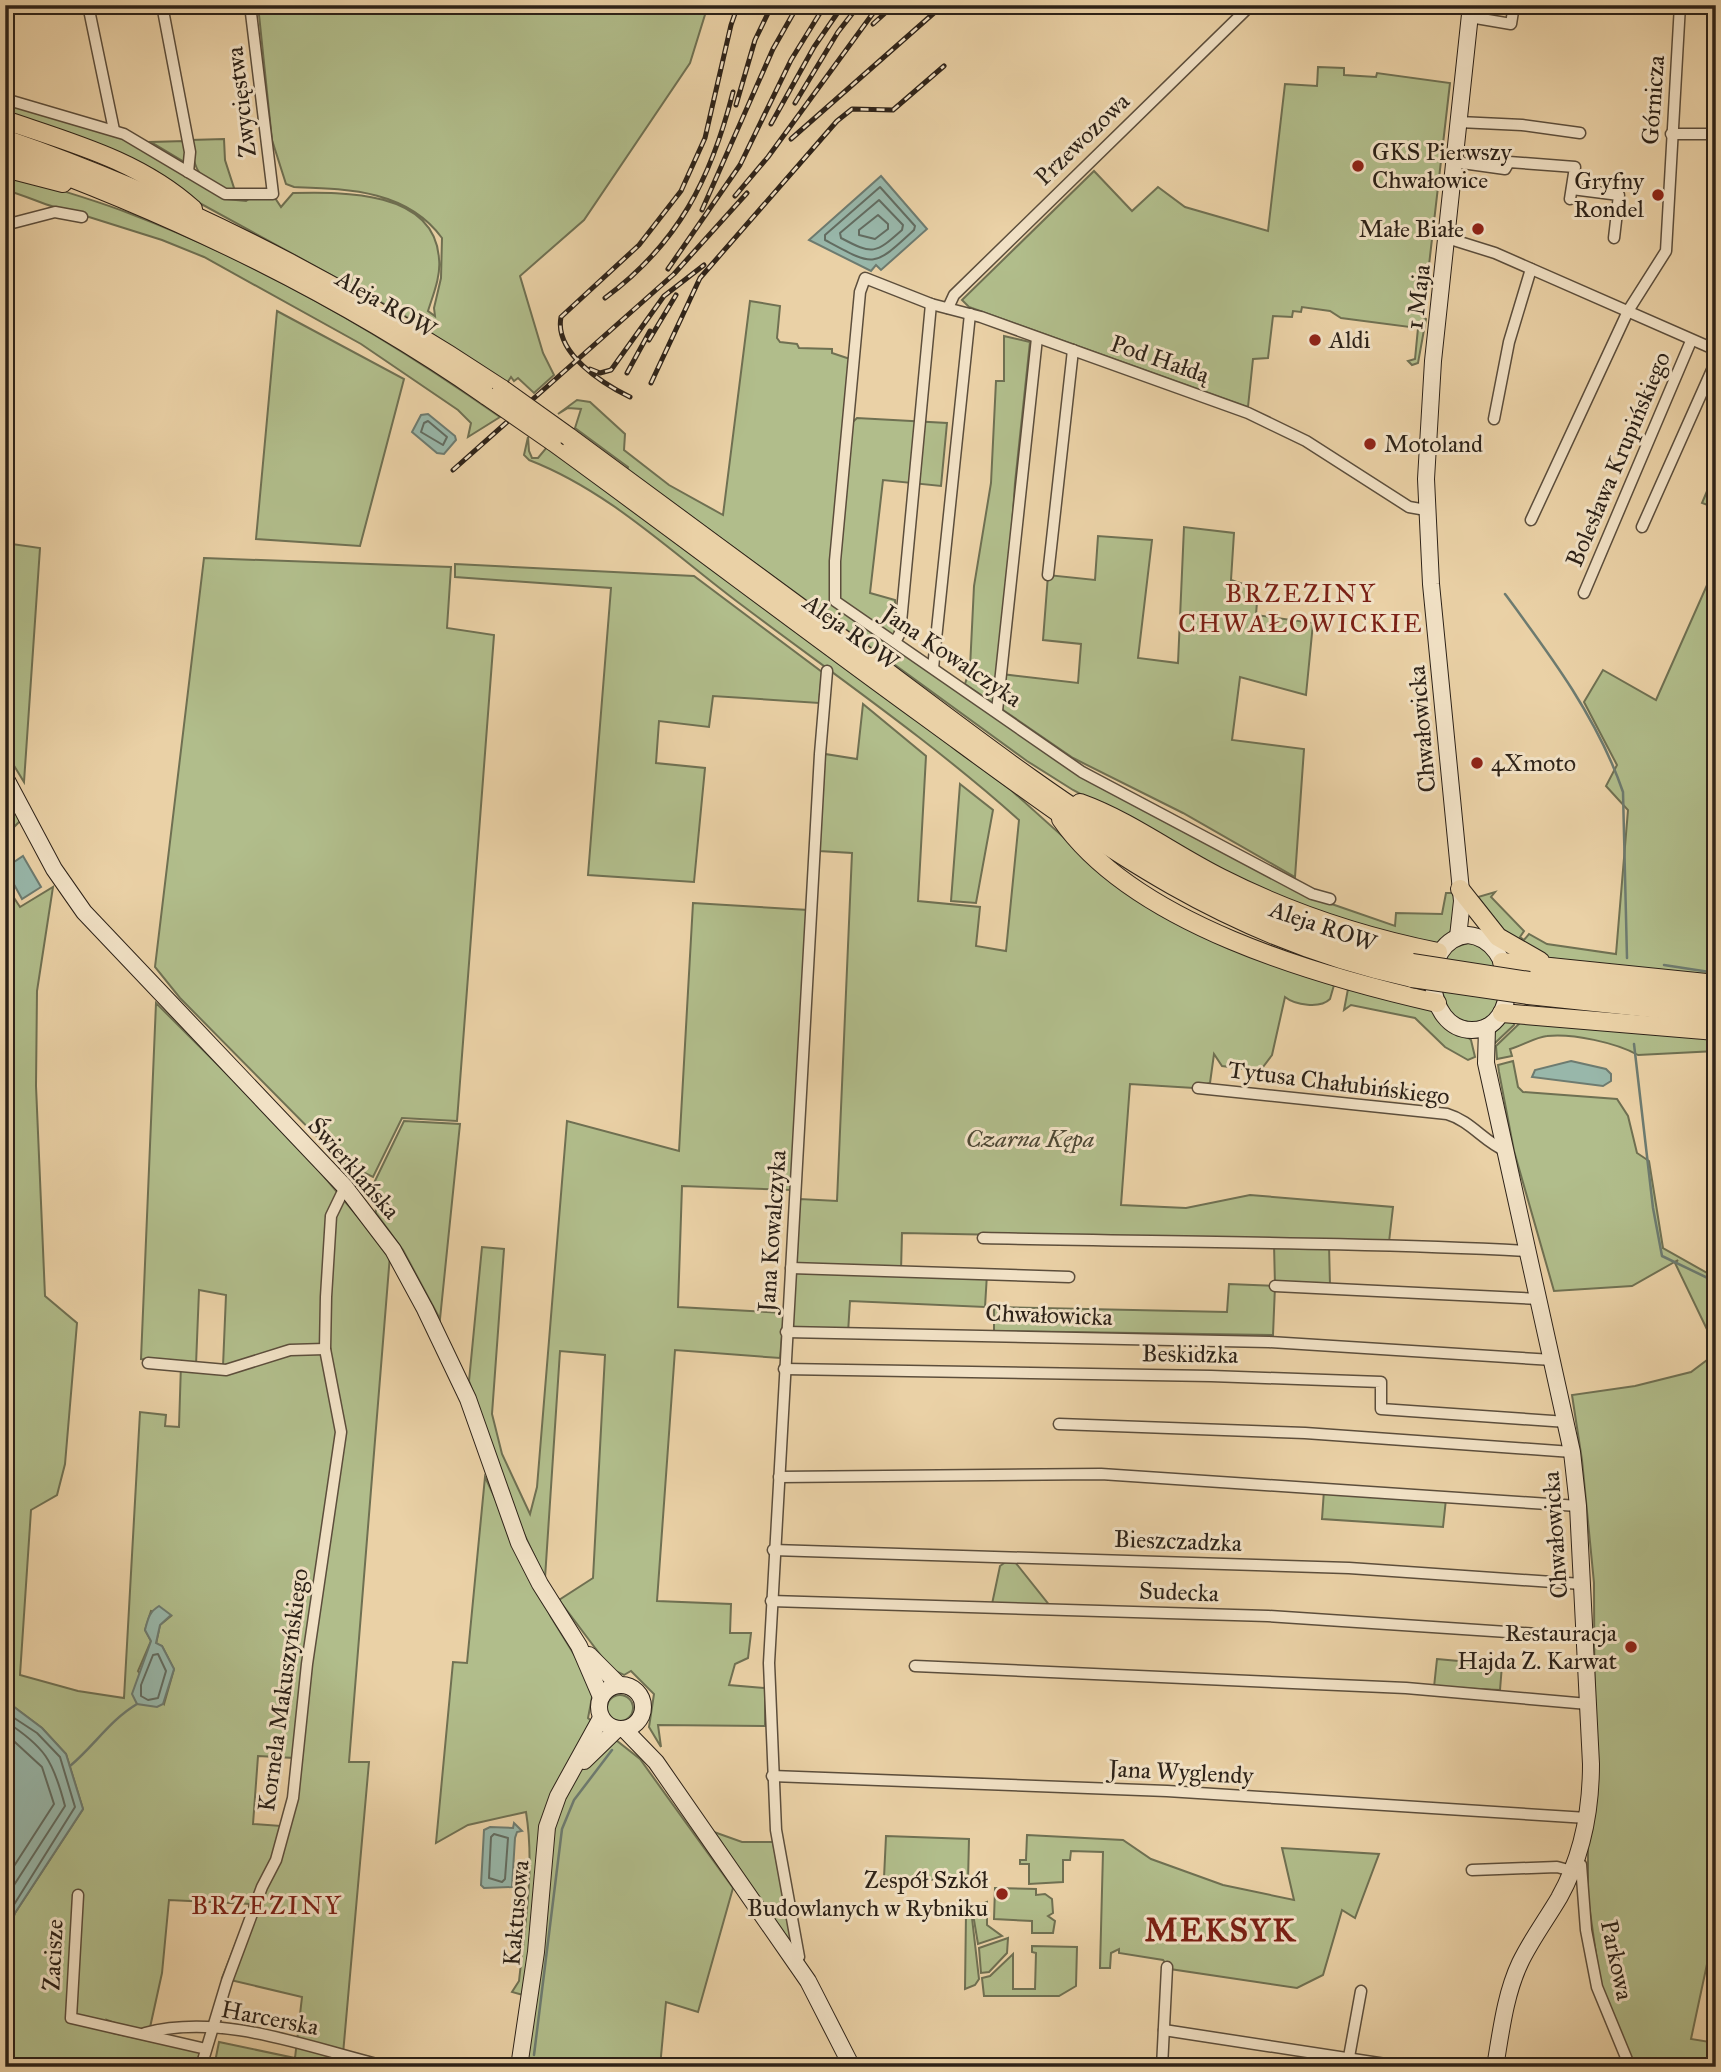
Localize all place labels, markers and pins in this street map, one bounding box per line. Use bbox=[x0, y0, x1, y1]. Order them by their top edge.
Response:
place label: GKS Pierwszy Chwałowice bbox=[1372, 137, 1512, 195]
marker: GKS Pierwszy Chwałowice bbox=[1350, 158, 1366, 174]
place label: Gryfny Rondel bbox=[1574, 166, 1645, 224]
marker: Gryfny Rondel bbox=[1650, 187, 1666, 203]
place label: Małe Białe bbox=[1359, 214, 1464, 244]
marker: Małe Białe bbox=[1470, 221, 1486, 237]
place label: Aldi bbox=[1328, 325, 1371, 355]
marker: Aldi bbox=[1307, 332, 1323, 348]
place label: Motoland bbox=[1384, 429, 1483, 459]
marker: Motoland bbox=[1362, 436, 1378, 452]
place label: 4Xmoto bbox=[1491, 748, 1576, 778]
marker: 4Xmoto bbox=[1469, 755, 1485, 771]
place label: Restauracja Hajda Z. Karwat bbox=[1457, 1618, 1618, 1676]
marker: Restauracja Hajda Z. Karwat bbox=[1623, 1639, 1639, 1655]
place label: Zespół Szkół Budowlanych w Rybniku bbox=[747, 1865, 989, 1923]
marker: Zespół Szkół Budowlanych w Rybniku bbox=[994, 1886, 1010, 1902]

